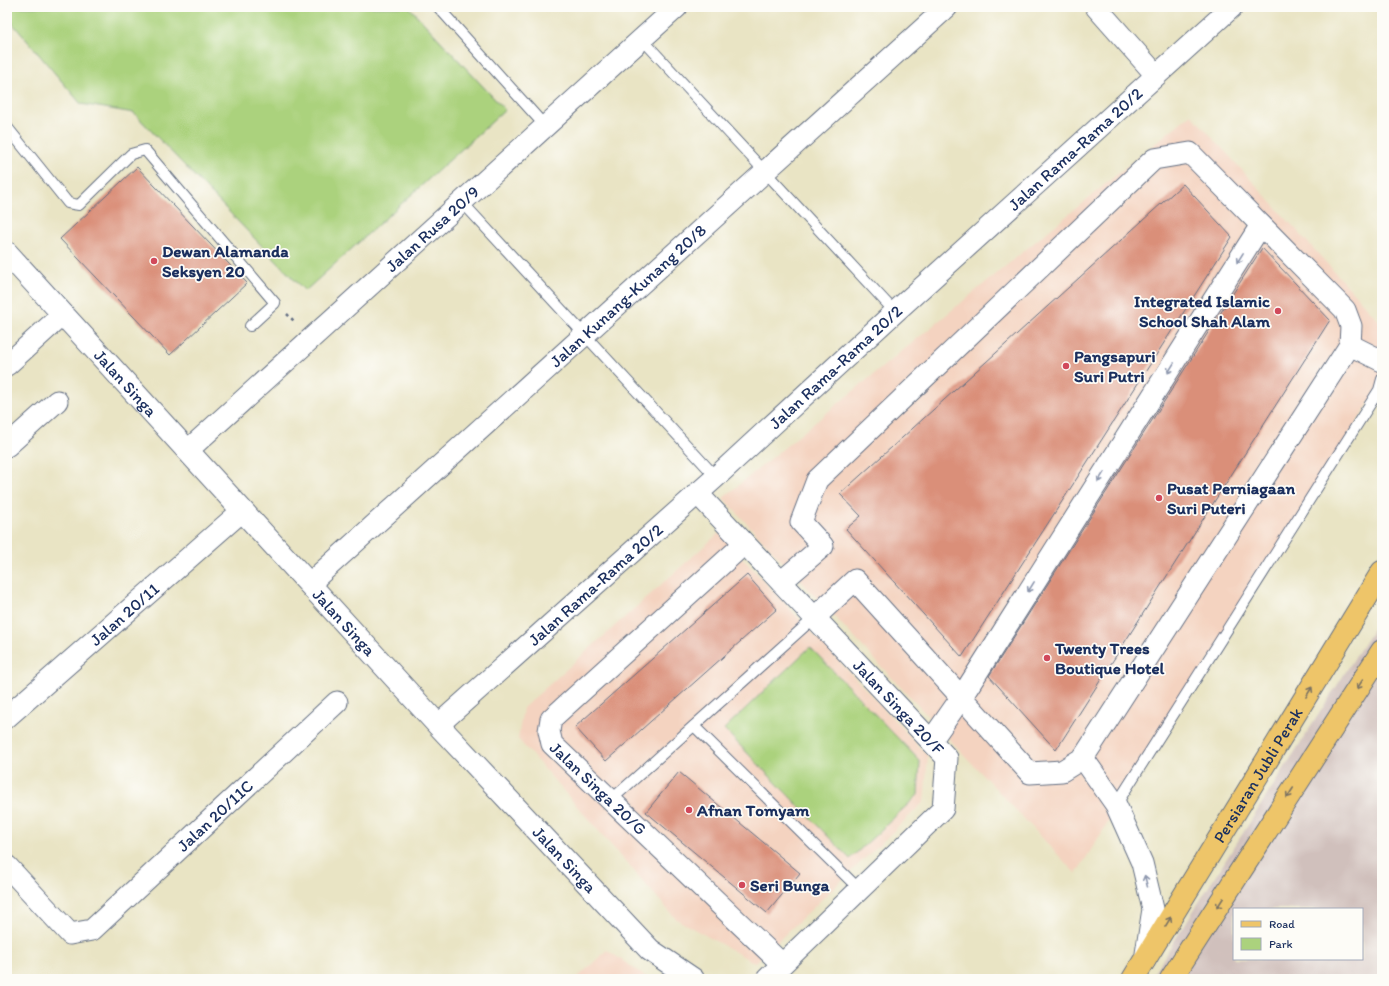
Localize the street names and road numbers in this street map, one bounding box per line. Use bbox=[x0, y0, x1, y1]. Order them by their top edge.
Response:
street label: Jalan Rama-Rama 20/2 bbox=[1004, 83, 1146, 215]
street label: Jalan Rusa 20/9 bbox=[382, 181, 483, 276]
street label: Jalan Kunang-Kunang 20/8 bbox=[546, 220, 710, 371]
street label: Jalan Rama-Rama 20/2 bbox=[765, 301, 906, 433]
street label: Jalan Singa bbox=[90, 345, 161, 421]
street label: Jalan Rama-Rama 20/2 bbox=[524, 519, 667, 650]
street label: Jalan 20/11 bbox=[86, 578, 163, 650]
street label: Jalan Singa bbox=[308, 584, 380, 660]
street label: Jalan Singa 20/F bbox=[849, 655, 948, 759]
street label: Persiaran Jubli Perak bbox=[1209, 704, 1307, 846]
street label: Jalan Singa 20/G bbox=[546, 737, 651, 839]
street label: Jalan 20/11C bbox=[173, 775, 257, 856]
street label: Jalan Singa bbox=[529, 822, 601, 897]

